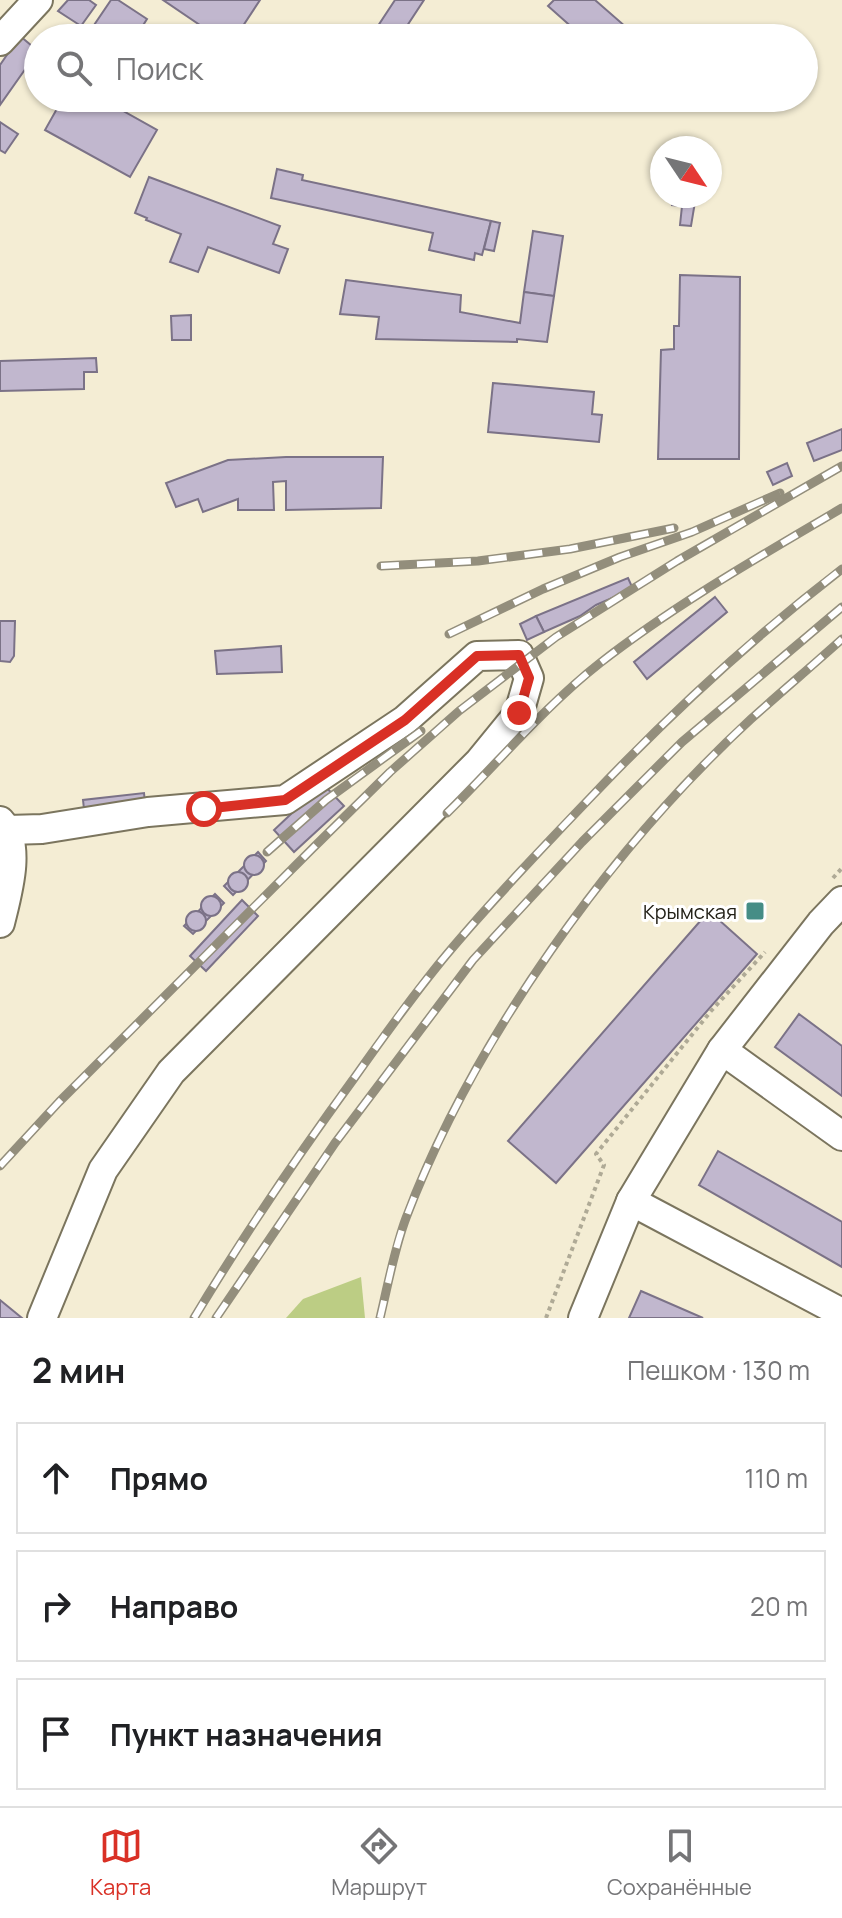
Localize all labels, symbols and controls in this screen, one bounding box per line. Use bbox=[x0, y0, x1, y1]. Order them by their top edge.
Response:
search box bbox=[24, 24, 818, 112]
icon: search bbox=[52, 46, 96, 90]
text: Поиск bbox=[116, 48, 203, 89]
north arrow bbox=[650, 136, 722, 208]
route end bbox=[501, 695, 537, 731]
route start bbox=[186, 791, 222, 827]
place label: Крымская bbox=[643, 898, 737, 925]
marker: Крымская bbox=[744, 900, 766, 922]
text: 2 мин bbox=[32, 1347, 126, 1393]
text: Пешком · 130 m bbox=[627, 1352, 810, 1388]
icon: ahead bbox=[34, 1456, 78, 1500]
text: Прямо bbox=[110, 1458, 208, 1499]
text: 110 m bbox=[745, 1460, 808, 1496]
icon: right bbox=[34, 1584, 78, 1628]
text: Направо bbox=[110, 1586, 238, 1627]
text: 20 m bbox=[750, 1588, 808, 1624]
icon: arrive bbox=[34, 1712, 78, 1756]
text: Пункт назначения bbox=[110, 1714, 383, 1755]
tab: Карта bbox=[90, 1824, 151, 1902]
tab: Маршрут bbox=[331, 1824, 427, 1902]
tab: Сохранённые bbox=[607, 1824, 752, 1902]

